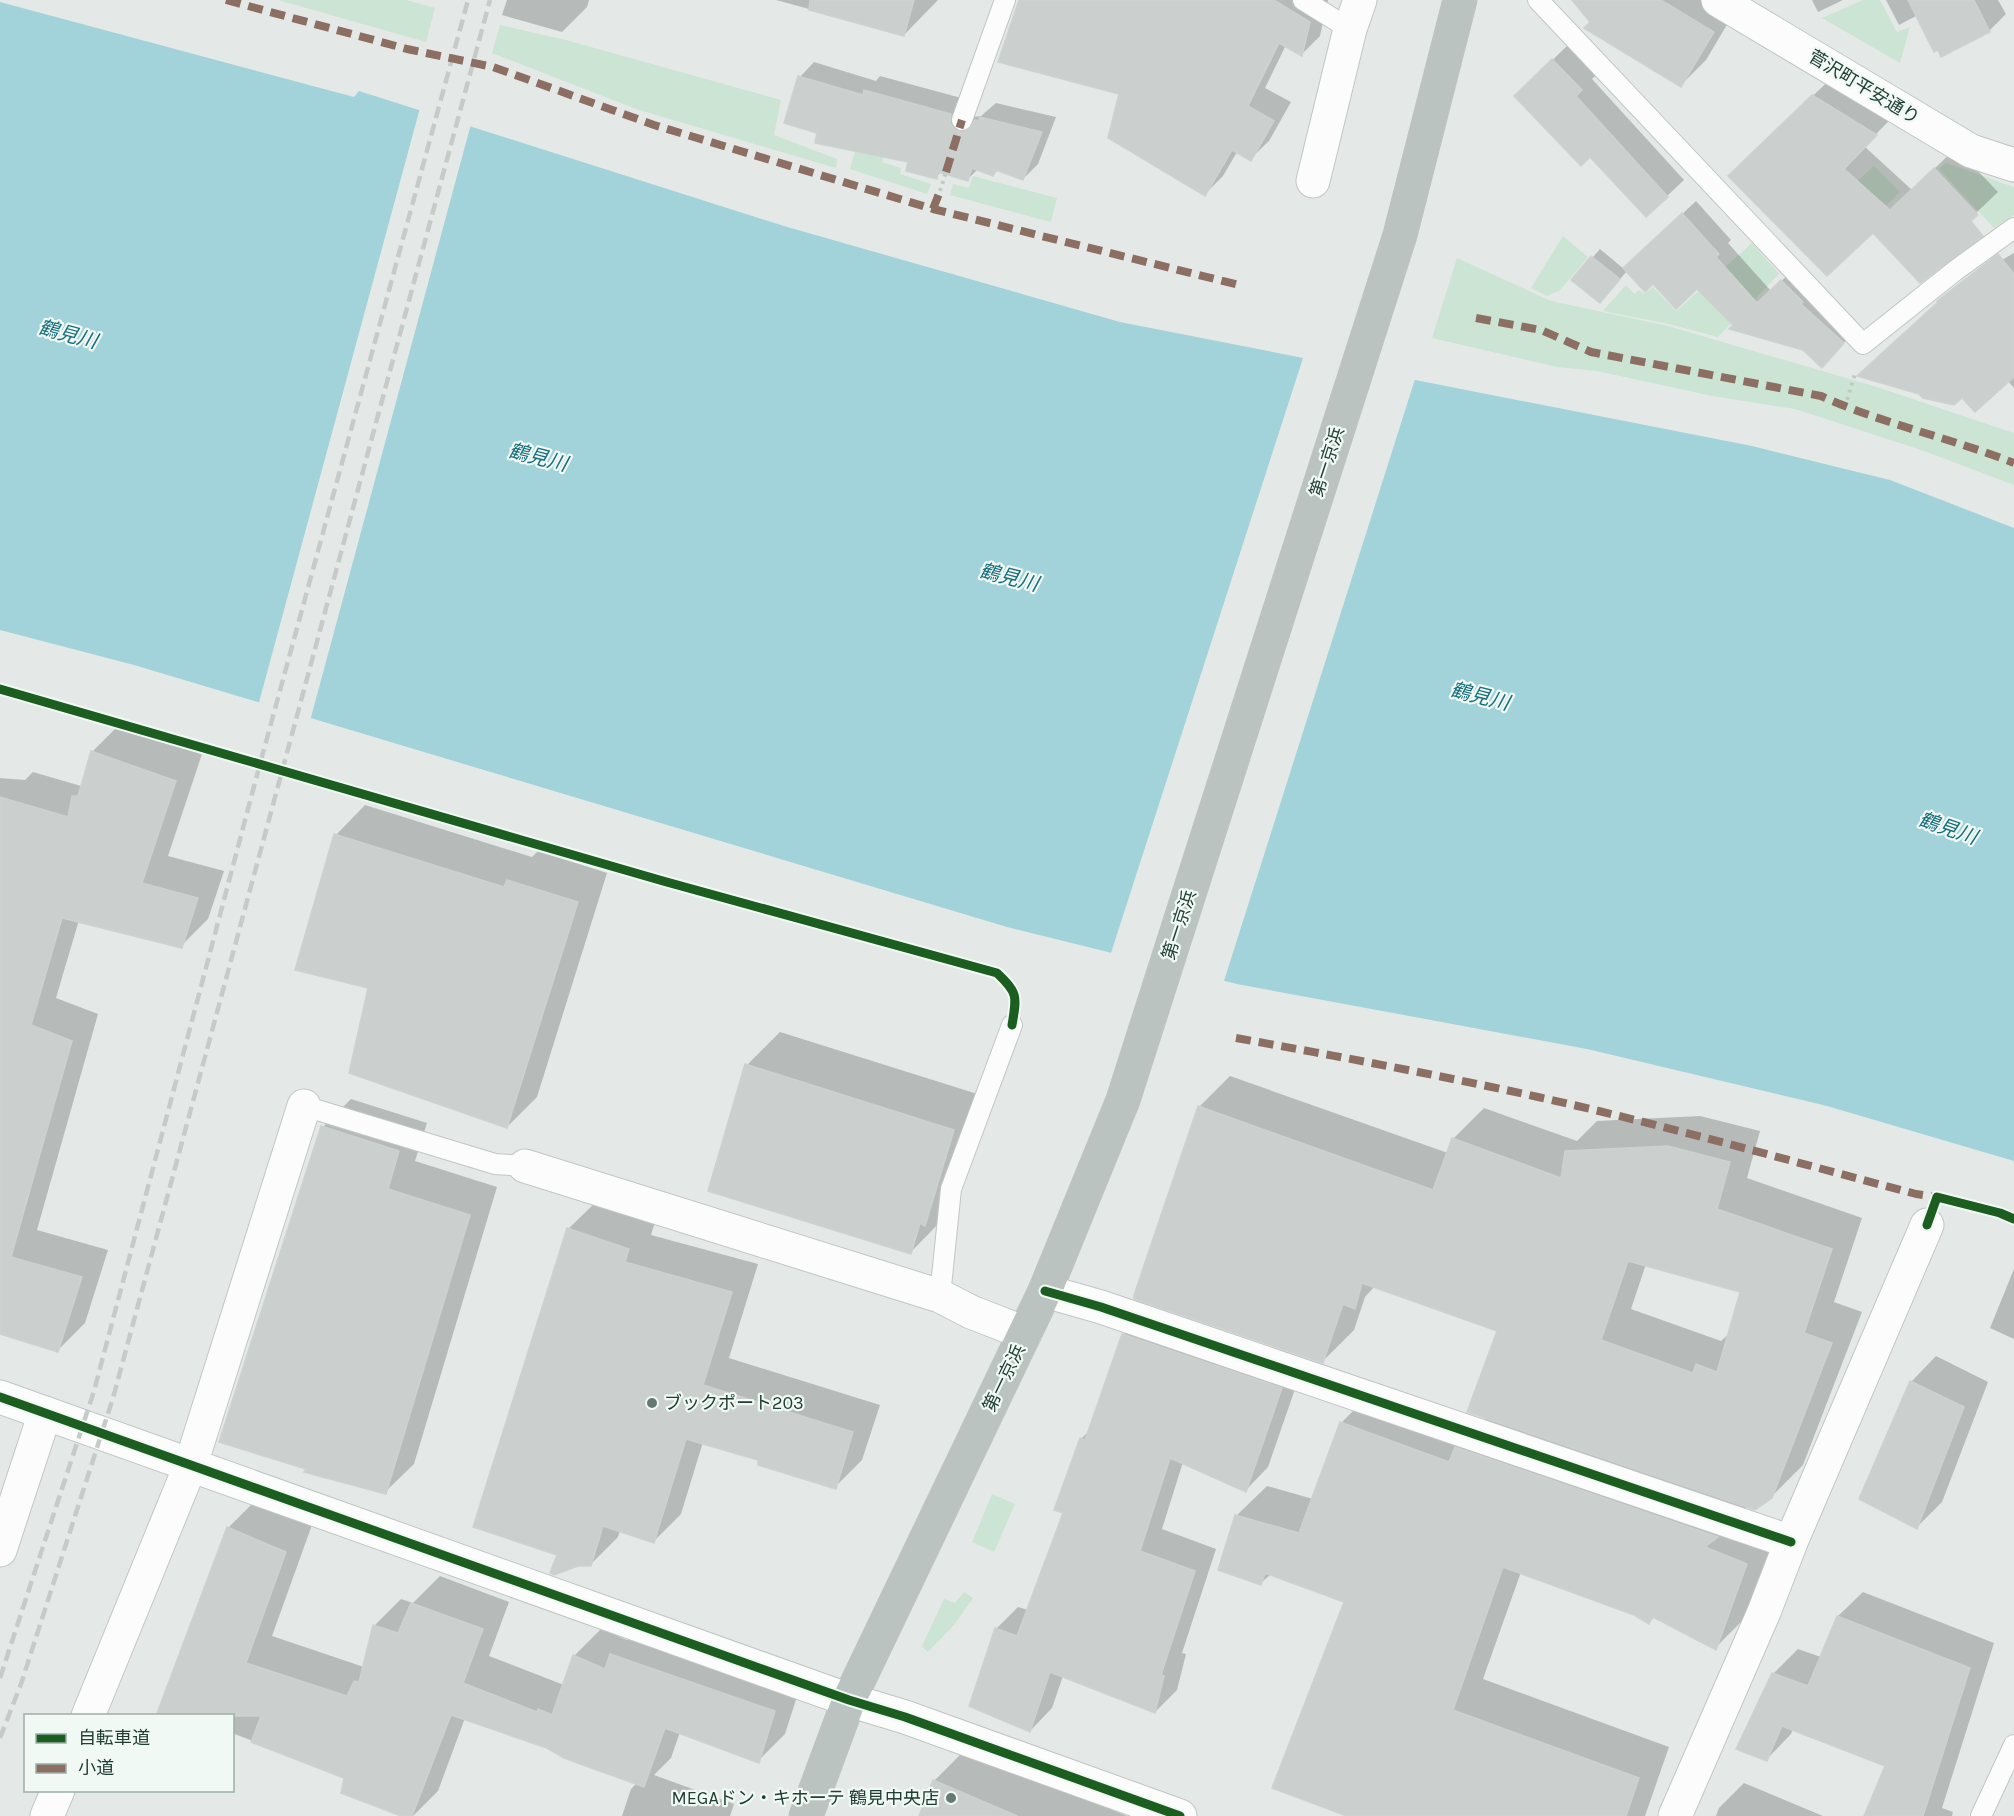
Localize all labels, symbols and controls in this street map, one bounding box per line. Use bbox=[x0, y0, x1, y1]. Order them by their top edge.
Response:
street label: 菅沢町平安通り bbox=[1804, 45, 1924, 129]
water label: 鶴見川 bbox=[36, 316, 102, 354]
street label: 第一京浜 bbox=[1305, 424, 1349, 500]
water label: 鶴見川 bbox=[506, 439, 572, 476]
water label: 鶴見川 bbox=[977, 559, 1043, 596]
water label: 鶴見川 bbox=[1448, 678, 1514, 715]
water label: 鶴見川 bbox=[1916, 808, 1982, 850]
street label: 第一京浜 bbox=[1157, 887, 1201, 963]
street label: 第一京浜 bbox=[978, 1341, 1030, 1415]
place label: ブックポート203 bbox=[664, 1392, 804, 1414]
marker: ブックポート203 bbox=[645, 1396, 659, 1410]
legend bbox=[24, 1714, 234, 1792]
text: 自転車道 bbox=[78, 1727, 150, 1749]
text: 小道 bbox=[78, 1757, 114, 1779]
place label: MEGAドン・キホーテ 鶴見中央店 bbox=[671, 1787, 939, 1809]
marker: MEGAドン・キホーテ 鶴見中央店 bbox=[944, 1791, 958, 1805]

